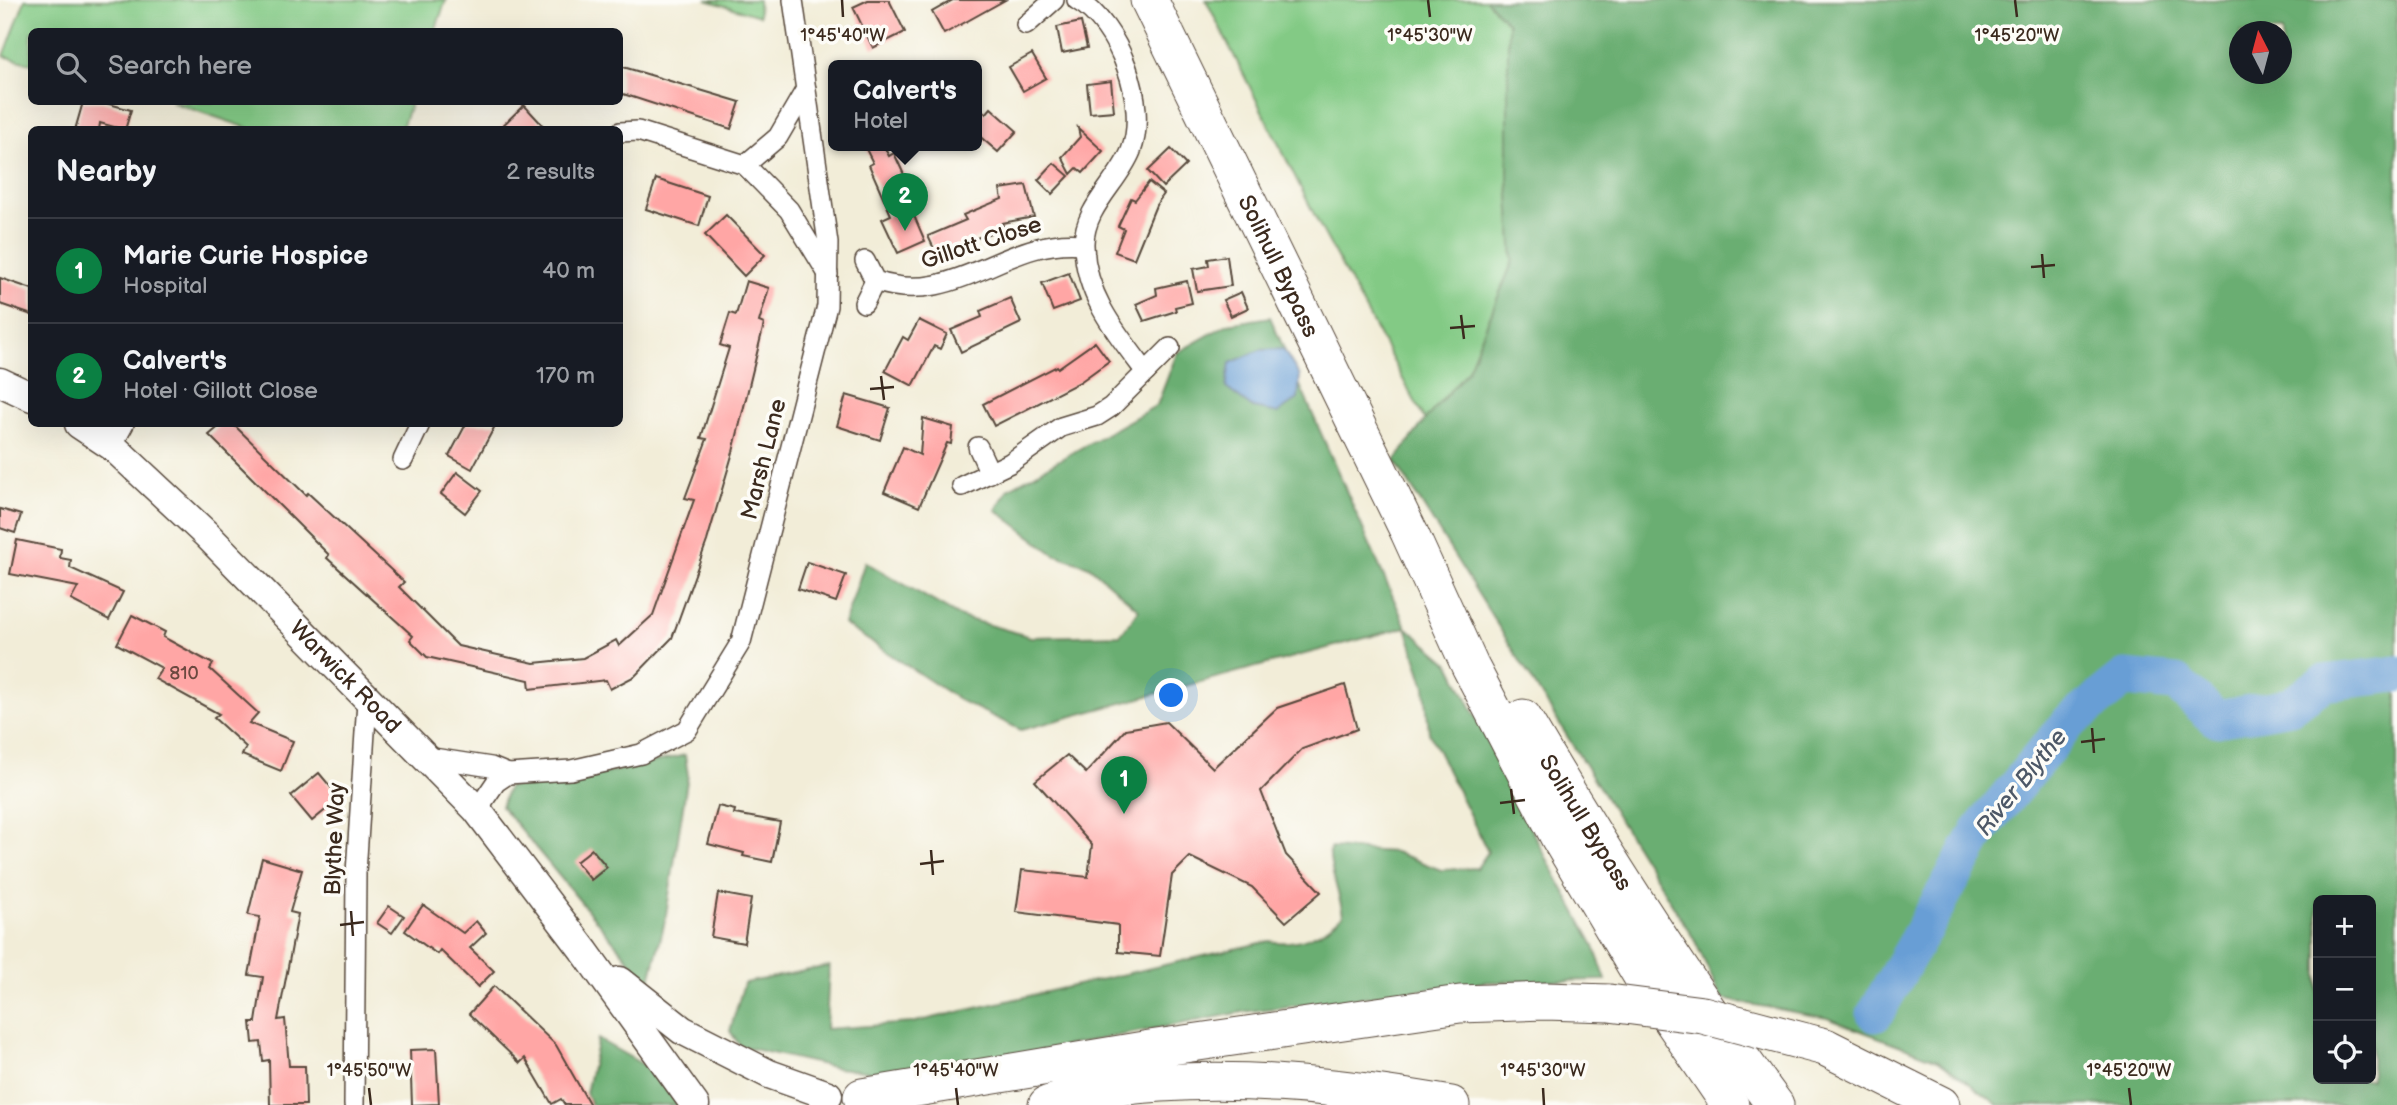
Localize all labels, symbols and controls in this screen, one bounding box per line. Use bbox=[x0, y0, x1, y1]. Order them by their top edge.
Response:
north arrow bbox=[2229, 21, 2292, 84]
text: 1°45'40"W bbox=[800, 25, 886, 46]
text: 1°45'30"W bbox=[1387, 25, 1473, 46]
text: 1°45'20"W bbox=[1975, 25, 2060, 46]
search box bbox=[28, 28, 623, 105]
icon: search bbox=[52, 48, 90, 86]
text: Search here bbox=[108, 51, 252, 82]
popup bbox=[828, 60, 982, 151]
text: Calvert's bbox=[853, 76, 957, 107]
text: Hotel bbox=[853, 107, 908, 135]
text: Nearby bbox=[56, 154, 156, 190]
text: 2 results bbox=[506, 158, 595, 186]
pin: 2 bbox=[882, 173, 928, 231]
street label: Solihull Bypass bbox=[1232, 191, 1325, 342]
street label: Gillott Close bbox=[917, 210, 1045, 276]
text: Marie Curie Hospice bbox=[123, 241, 368, 272]
text: 1 bbox=[74, 257, 84, 285]
text: 40 m bbox=[542, 257, 595, 285]
text: Hospital bbox=[123, 272, 208, 300]
text: Calvert's bbox=[123, 346, 227, 377]
text: 2 bbox=[72, 362, 86, 390]
text: 170 m bbox=[536, 362, 595, 390]
text: Hotel · Gillott Close bbox=[123, 377, 318, 405]
street label: Marsh Lane bbox=[735, 396, 793, 523]
street label: Warwick Road bbox=[284, 615, 407, 739]
house number: 810 bbox=[169, 662, 199, 685]
your location bbox=[1154, 678, 1188, 712]
water label: River Blythe bbox=[1970, 723, 2073, 842]
street label: Solihull Bypass bbox=[1533, 750, 1638, 896]
pin: 1 bbox=[1101, 756, 1147, 814]
street label: Blythe Way bbox=[319, 781, 351, 896]
map controls bbox=[2313, 895, 2376, 1084]
button: + bbox=[2313, 895, 2376, 958]
button: − bbox=[2313, 958, 2376, 1021]
button: locate bbox=[2313, 1021, 2376, 1084]
text: 1°45'50"W bbox=[327, 1060, 412, 1081]
text: 1°45'40"W bbox=[913, 1060, 999, 1081]
text: 1°45'30"W bbox=[1500, 1060, 1586, 1081]
text: 1°45'20"W bbox=[2087, 1060, 2172, 1081]

